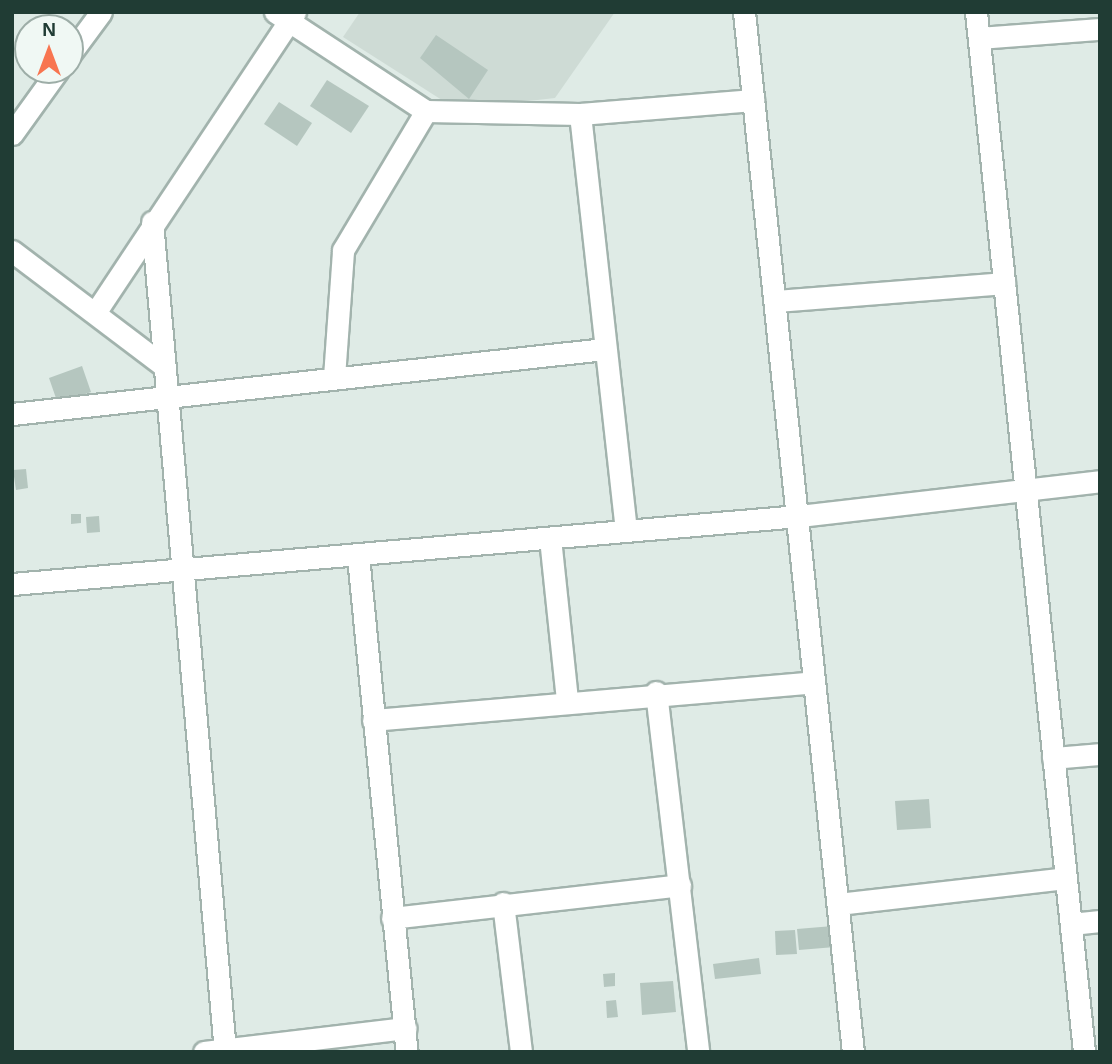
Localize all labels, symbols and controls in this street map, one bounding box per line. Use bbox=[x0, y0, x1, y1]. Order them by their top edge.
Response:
north arrow bbox=[14, 14, 84, 84]
text: N bbox=[42, 19, 56, 40]

